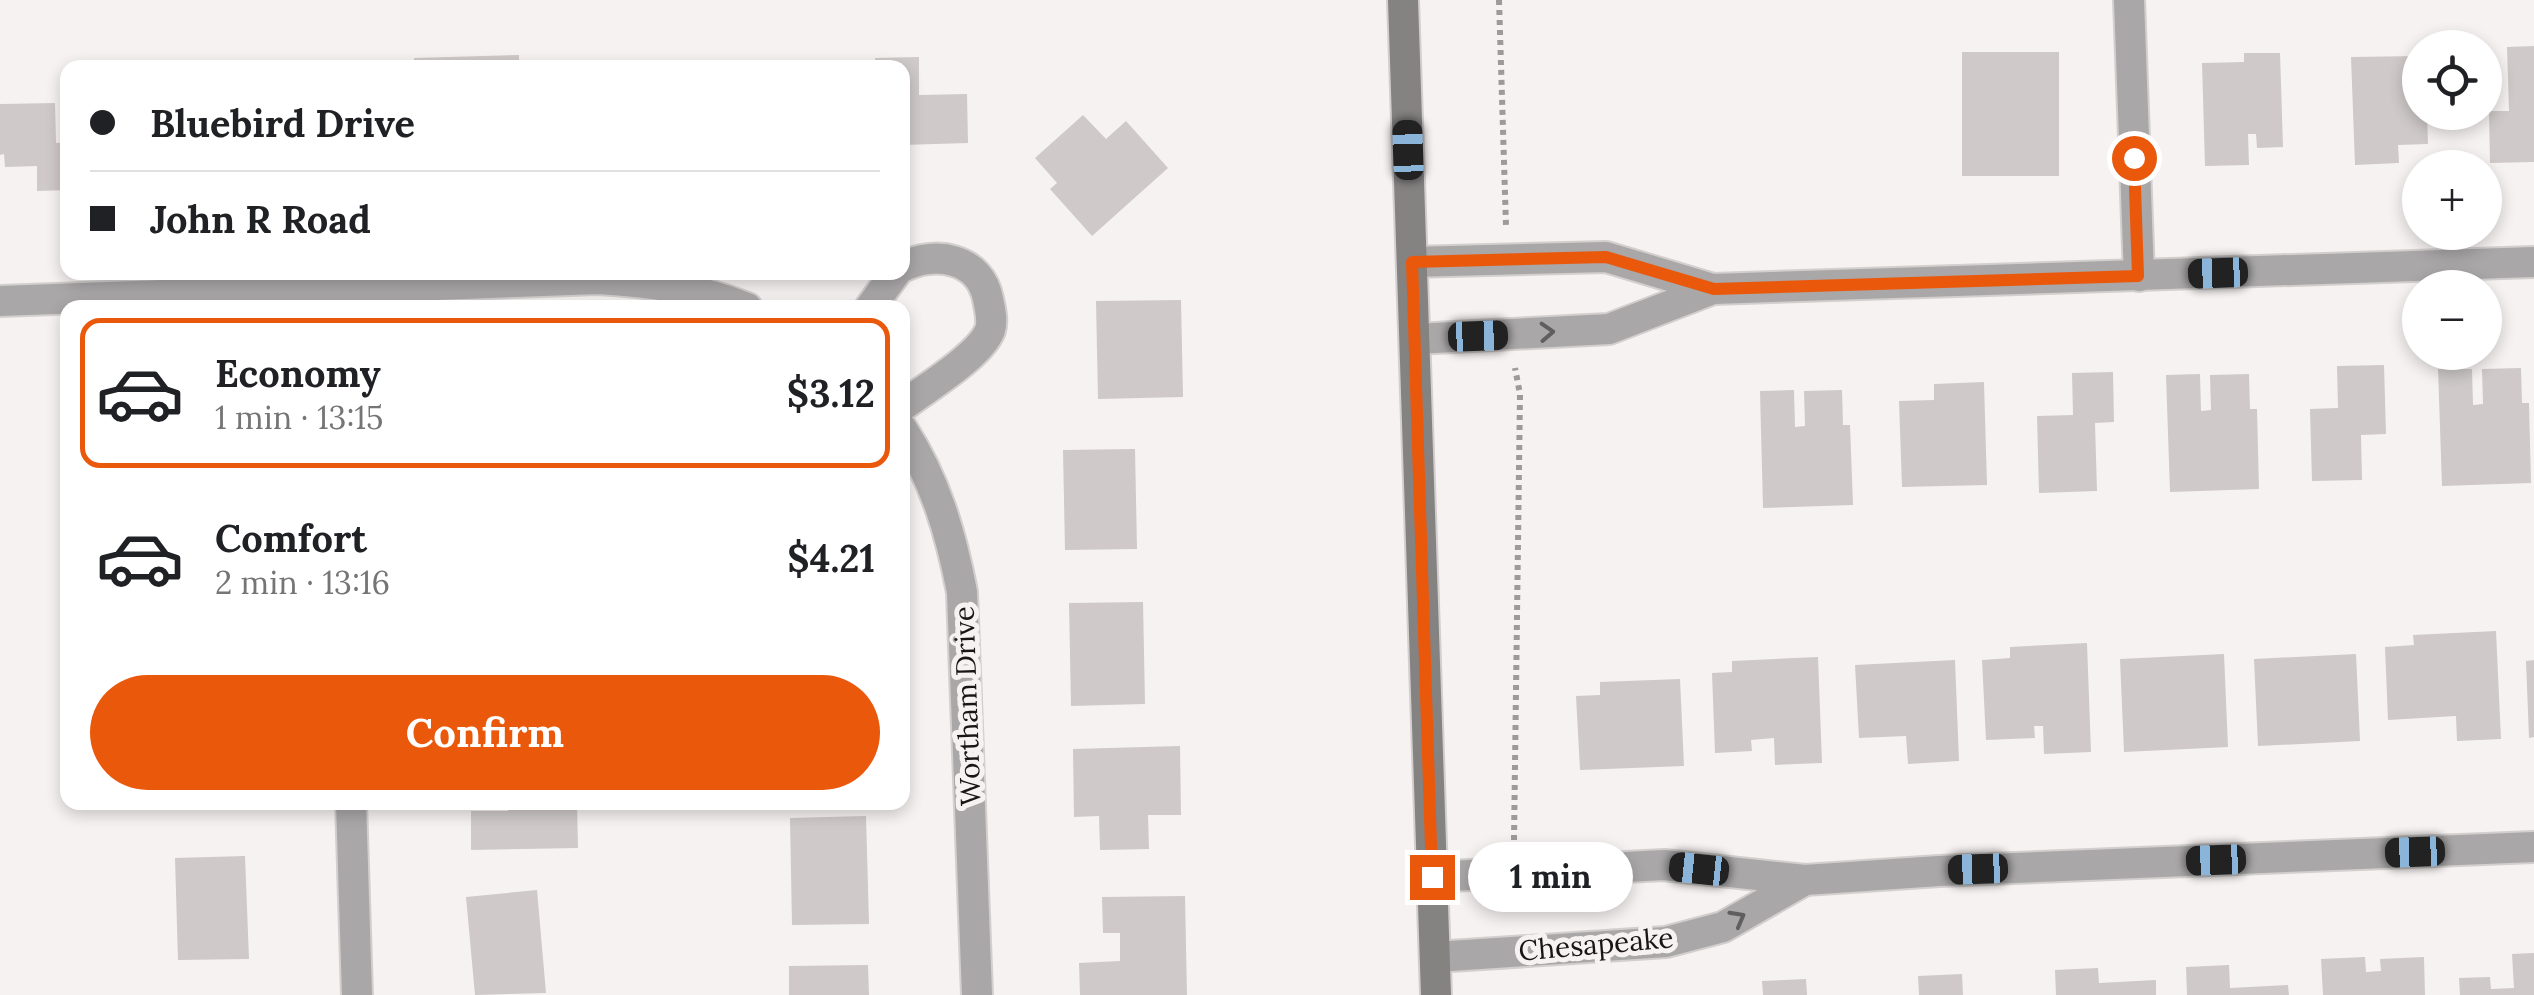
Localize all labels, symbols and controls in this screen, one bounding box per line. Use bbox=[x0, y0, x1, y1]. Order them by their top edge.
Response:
map controls bbox=[2402, 30, 2502, 370]
button: locate bbox=[2402, 30, 2502, 130]
text: Bluebird Drive bbox=[150, 99, 415, 147]
car bbox=[1392, 119, 1424, 181]
route start bbox=[2112, 136, 2157, 181]
button: + bbox=[2402, 150, 2502, 250]
text: John R Road bbox=[150, 195, 371, 243]
car bbox=[2187, 257, 2249, 289]
button: − bbox=[2402, 270, 2502, 370]
car bbox=[1447, 320, 1509, 352]
one-way arrow bbox=[1540, 322, 1556, 343]
icon: car bbox=[95, 348, 185, 438]
text: Economy bbox=[215, 349, 381, 397]
text: $3.12 bbox=[787, 369, 875, 417]
text: 1 min · 13:15 bbox=[215, 397, 383, 438]
icon: car bbox=[95, 513, 185, 603]
text: Comfort bbox=[215, 514, 367, 562]
text: $4.21 bbox=[787, 534, 875, 582]
text: 2 min · 13:16 bbox=[215, 562, 390, 603]
street label: Wortham Drive bbox=[946, 605, 988, 807]
button: Confirm bbox=[90, 675, 880, 790]
car bbox=[2384, 836, 2446, 868]
callout: 1 min bbox=[1467, 842, 1632, 912]
car bbox=[2185, 844, 2247, 876]
car bbox=[1668, 851, 1730, 887]
car bbox=[1947, 853, 2009, 885]
route end bbox=[1410, 855, 1455, 900]
text: 1 min bbox=[1510, 856, 1591, 897]
one-way arrow bbox=[1727, 911, 1745, 930]
street label: Chesapeake bbox=[1517, 919, 1675, 969]

